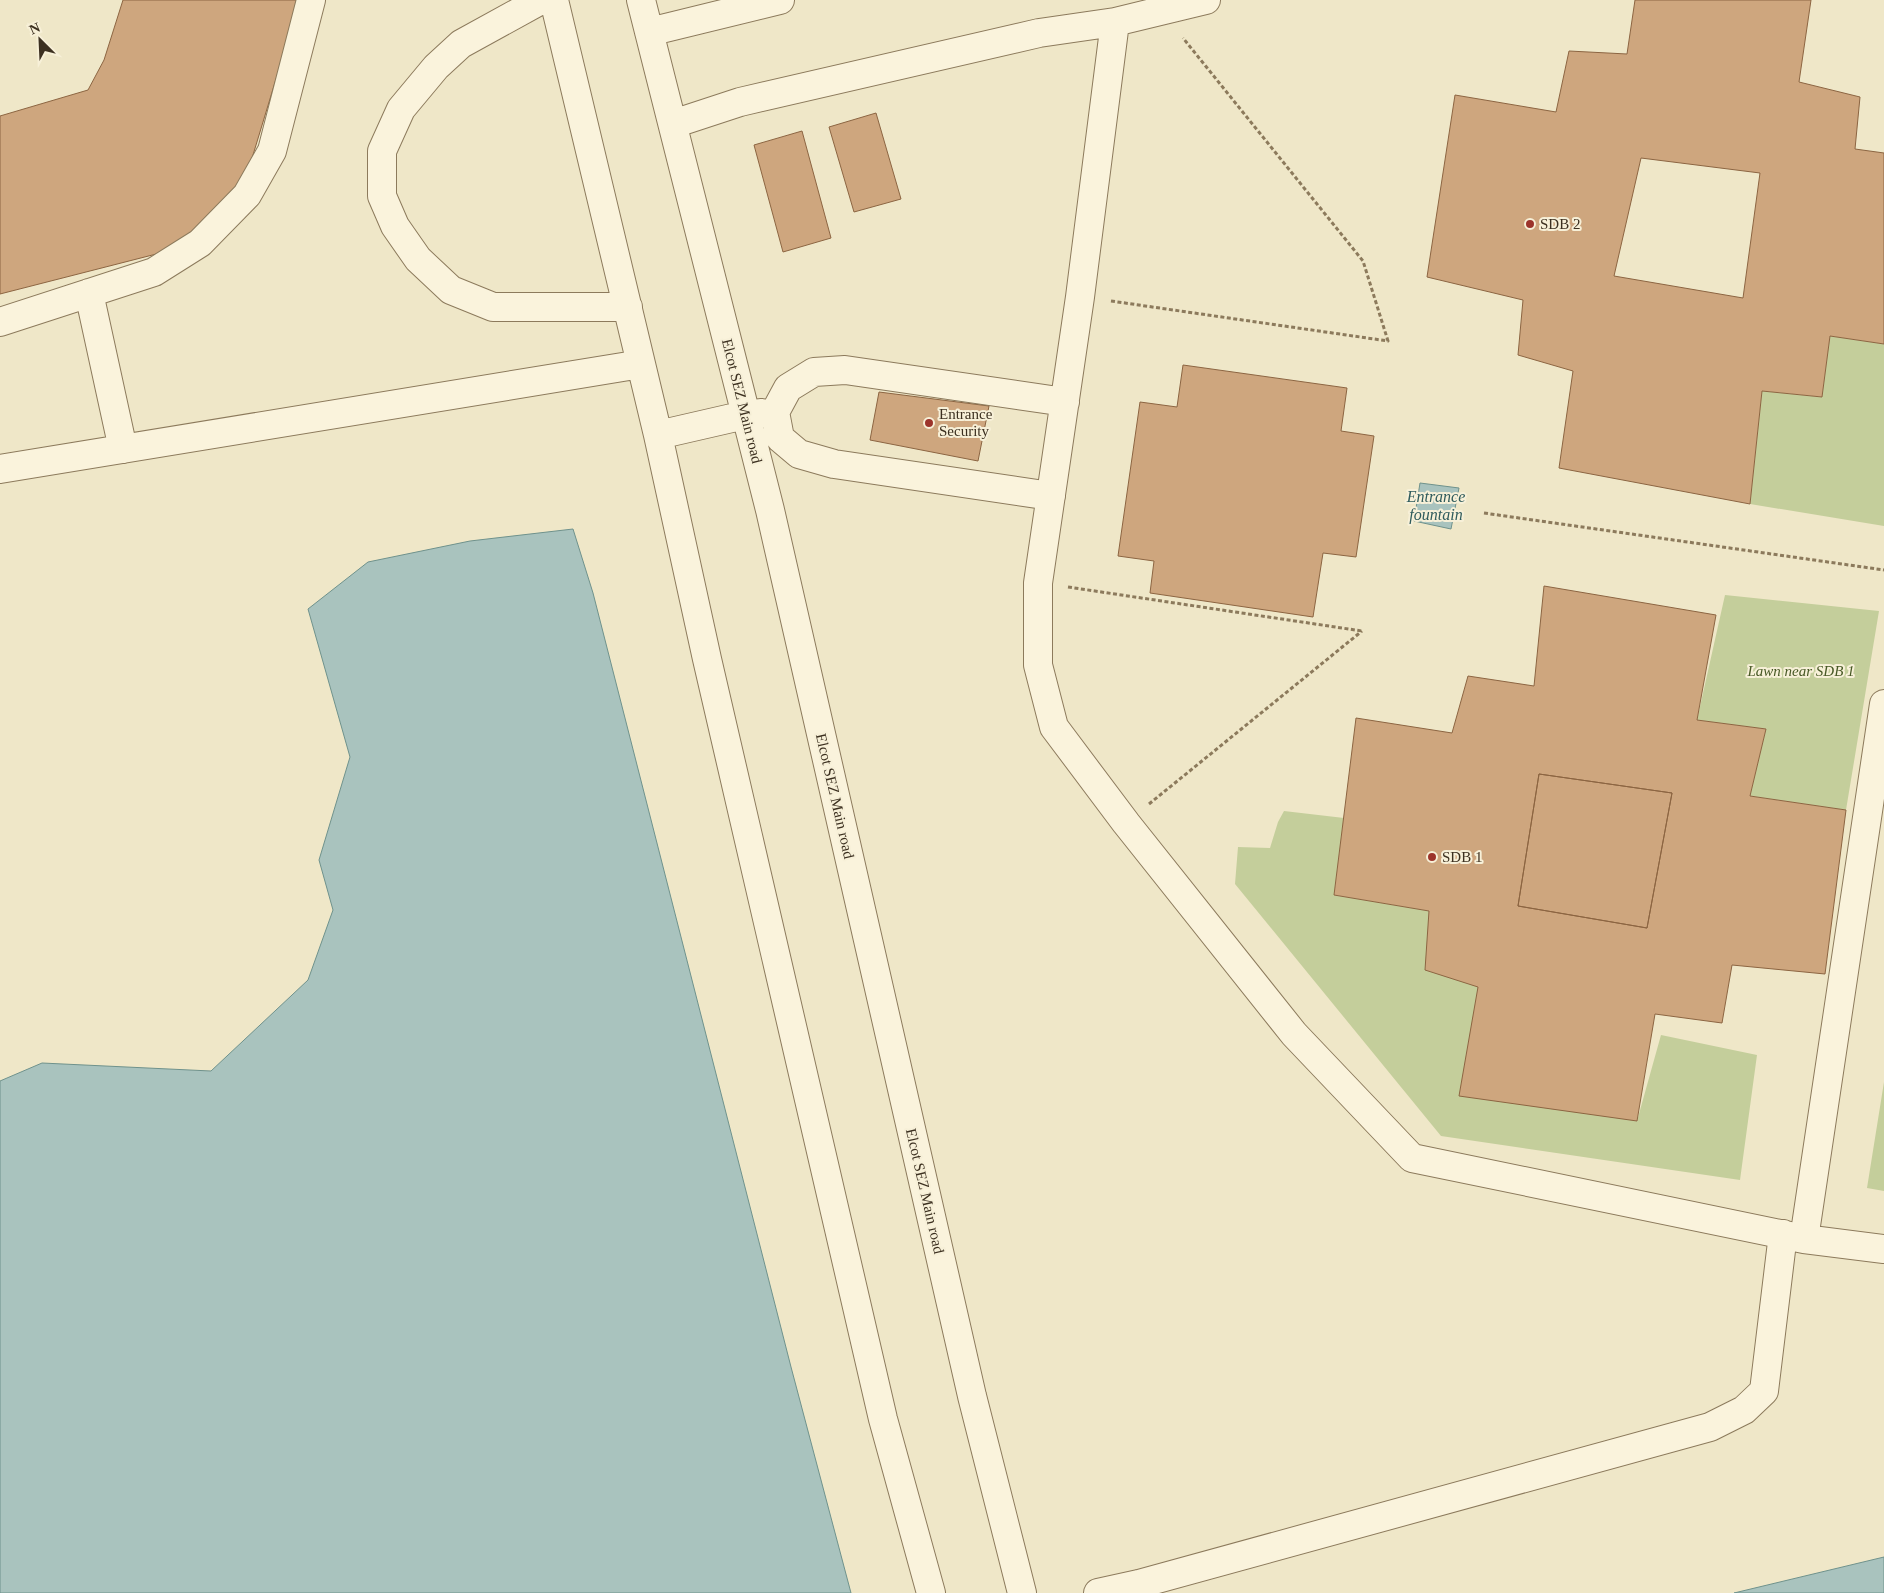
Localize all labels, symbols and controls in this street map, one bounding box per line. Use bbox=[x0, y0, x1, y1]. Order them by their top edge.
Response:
north arrow bbox=[15, 15, 65, 65]
text: N bbox=[27, 20, 43, 37]
place label: SDB 2 bbox=[1540, 216, 1580, 232]
marker: SDB 2 bbox=[1524, 218, 1536, 230]
street label: Elcot SEZ Main road bbox=[719, 337, 765, 465]
place label: Entrance Security bbox=[939, 406, 993, 439]
marker: Entrance Security bbox=[923, 417, 935, 429]
water label: Entrance fountain bbox=[1406, 488, 1465, 524]
park label: Lawn near SDB 1 bbox=[1746, 663, 1855, 679]
street label: Elcot SEZ Main road bbox=[813, 732, 857, 861]
place label: SDB 1 bbox=[1442, 849, 1482, 865]
marker: SDB 1 bbox=[1426, 851, 1438, 863]
street label: Elcot SEZ Main road bbox=[903, 1127, 947, 1256]

